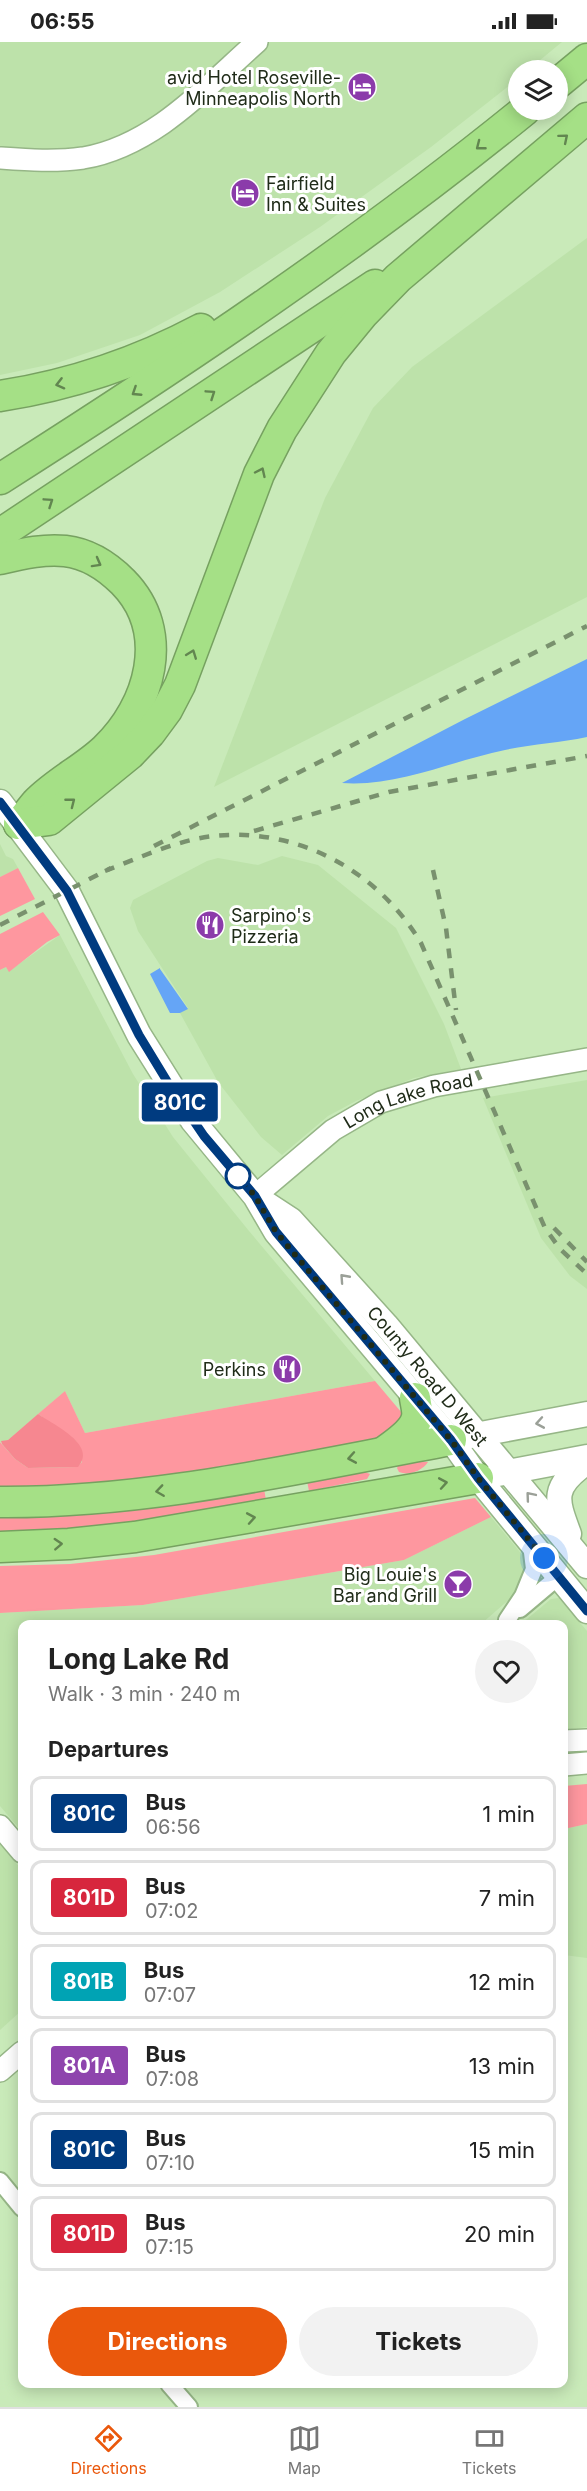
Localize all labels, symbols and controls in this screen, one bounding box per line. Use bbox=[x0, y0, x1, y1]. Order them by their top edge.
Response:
text: 06:55 bbox=[30, 8, 95, 34]
map controls bbox=[508, 60, 568, 120]
button: layers bbox=[508, 60, 568, 120]
place label: avid Hotel Roseville- Minneapolis North bbox=[167, 67, 341, 109]
hotel icon: avid Hotel Roseville- Minneapolis North bbox=[346, 71, 378, 103]
one-way arrow bbox=[557, 134, 568, 145]
one-way arrow bbox=[475, 138, 486, 149]
place label: Fairfield Inn & Suites bbox=[266, 173, 366, 215]
hotel icon: Fairfield Inn & Suites bbox=[229, 177, 261, 209]
one-way arrow bbox=[55, 377, 65, 390]
one-way arrow bbox=[132, 385, 143, 396]
one-way arrow bbox=[204, 390, 215, 401]
one-way arrow bbox=[253, 467, 265, 478]
one-way arrow bbox=[42, 498, 53, 509]
one-way arrow bbox=[91, 556, 101, 567]
one-way arrow bbox=[184, 649, 197, 660]
one-way arrow bbox=[64, 799, 75, 810]
place label: Sarpino's Pizzeria bbox=[231, 905, 311, 947]
restaurant icon: Sarpino's Pizzeria bbox=[194, 909, 226, 941]
street label: Long Lake Road bbox=[339, 1069, 474, 1132]
line badge: 801C bbox=[138, 1082, 222, 1122]
text: 801C bbox=[154, 1090, 206, 1115]
unlabelled marker bbox=[225, 1163, 251, 1189]
one-way arrow bbox=[340, 1275, 351, 1285]
street label: County Road D West bbox=[363, 1301, 493, 1450]
restaurant icon: Perkins bbox=[271, 1353, 303, 1385]
place label: Perkins bbox=[203, 1359, 266, 1380]
one-way arrow bbox=[536, 1416, 546, 1429]
one-way arrow bbox=[347, 1451, 357, 1464]
one-way arrow bbox=[438, 1477, 448, 1490]
one-way arrow bbox=[155, 1485, 164, 1497]
one-way arrow bbox=[526, 1492, 537, 1503]
one-way arrow bbox=[247, 1512, 256, 1524]
one-way arrow bbox=[54, 1538, 63, 1551]
your location bbox=[529, 1543, 559, 1573]
place label: Big Louie's Bar and Grill bbox=[333, 1564, 437, 1606]
bar icon: Big Louie's Bar and Grill bbox=[442, 1568, 474, 1600]
button: heart bbox=[475, 1640, 538, 1703]
text: Long Lake Rd bbox=[48, 1642, 229, 1676]
text: Walk · 3 min · 240 m bbox=[48, 1682, 241, 1706]
text: Departures bbox=[48, 1736, 169, 1762]
text: Bus bbox=[145, 1789, 186, 1815]
text: 801C bbox=[63, 1801, 115, 1826]
text: 1 min bbox=[482, 1801, 535, 1827]
text: 06:56 bbox=[145, 1815, 201, 1839]
text: Bus bbox=[145, 1873, 186, 1899]
text: 801D bbox=[63, 1885, 115, 1910]
text: 7 min bbox=[479, 1885, 535, 1911]
text: 07:02 bbox=[145, 1899, 199, 1923]
text: Bus bbox=[144, 1957, 184, 1983]
text: 801B bbox=[63, 1969, 114, 1994]
text: 12 min bbox=[469, 1969, 535, 1995]
text: 07:07 bbox=[144, 1983, 196, 2007]
text: Bus bbox=[146, 2041, 186, 2067]
text: 801A bbox=[63, 2053, 116, 2078]
text: 13 min bbox=[469, 2053, 535, 2079]
text: 07:08 bbox=[146, 2067, 199, 2091]
text: Bus bbox=[145, 2125, 186, 2151]
text: 801C bbox=[63, 2137, 115, 2162]
text: 15 min bbox=[469, 2137, 535, 2163]
text: 07:10 bbox=[145, 2151, 195, 2175]
text: Bus bbox=[145, 2209, 186, 2235]
text: 801D bbox=[63, 2221, 115, 2246]
text: 20 min bbox=[464, 2221, 535, 2247]
text: 07:15 bbox=[145, 2235, 194, 2259]
button: Directions bbox=[48, 2307, 287, 2376]
button: Tickets bbox=[299, 2307, 538, 2376]
tab: Directions bbox=[70, 2422, 147, 2478]
tab: Map bbox=[288, 2422, 321, 2478]
tab: Tickets bbox=[462, 2422, 516, 2478]

